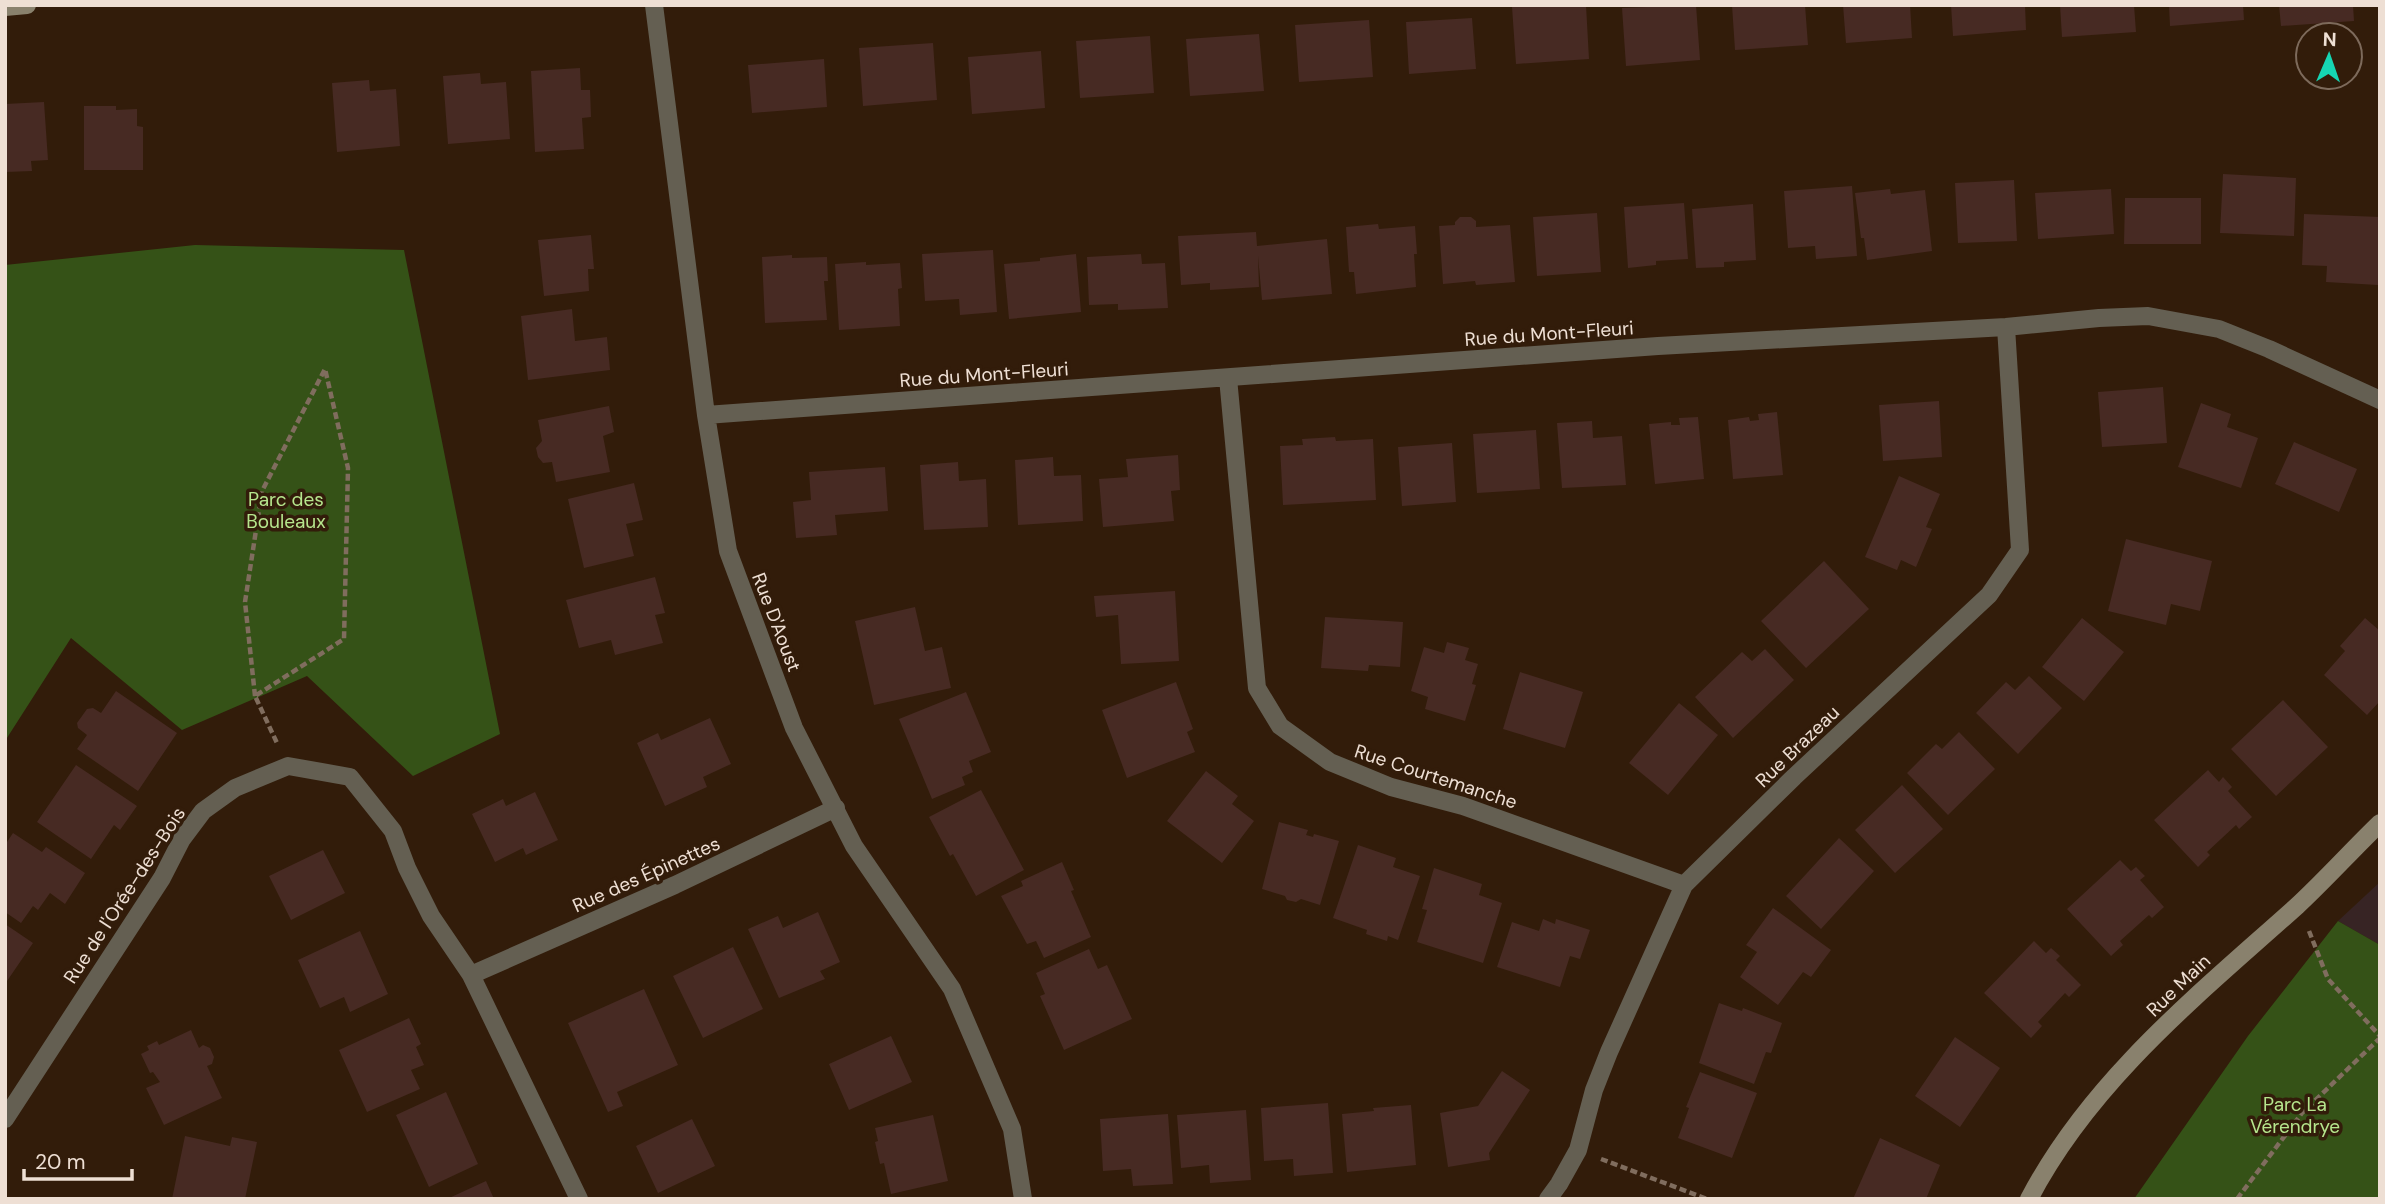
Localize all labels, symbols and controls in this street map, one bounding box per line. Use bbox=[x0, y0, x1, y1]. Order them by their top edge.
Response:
north arrow bbox=[2294, 21, 2364, 91]
text: N bbox=[2322, 27, 2337, 52]
street label: Rue du Mont-Fleuri bbox=[1464, 315, 1634, 352]
street label: Rue du Mont-Fleuri bbox=[899, 356, 1069, 393]
park label: Parc des Bouleaux bbox=[246, 487, 326, 534]
street label: Rue D'Aoust bbox=[746, 569, 807, 675]
street label: Rue Brazeau bbox=[1750, 700, 1845, 793]
street label: Rue Courtemanche bbox=[1351, 738, 1520, 815]
street label: Rue de l'Orée-des-Bois bbox=[58, 802, 191, 988]
street label: Rue des Épinettes bbox=[569, 831, 724, 918]
street label: Rue Main bbox=[2141, 949, 2216, 1022]
park label: Parc La Vérendrye bbox=[2250, 1092, 2340, 1139]
scale bar bbox=[24, 1138, 133, 1182]
text: 20 m bbox=[35, 1148, 86, 1176]

